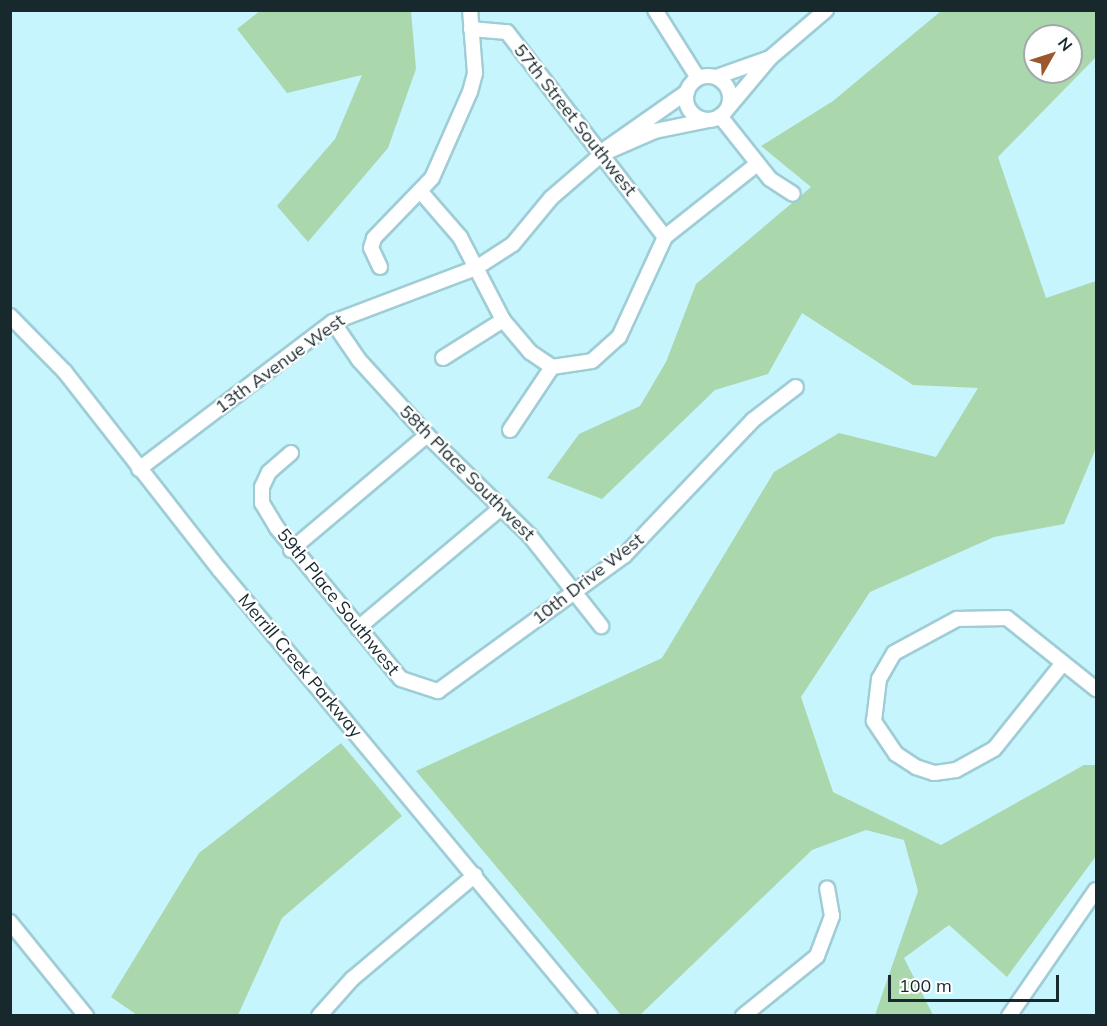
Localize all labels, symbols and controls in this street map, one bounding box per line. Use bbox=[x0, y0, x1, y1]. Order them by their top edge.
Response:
north arrow bbox=[1023, 24, 1083, 84]
text: N bbox=[1054, 33, 1077, 55]
street label: 57th Street Southwest bbox=[509, 40, 641, 200]
street label: 13th Avenue West bbox=[211, 310, 349, 418]
street label: 58th Place Southwest bbox=[395, 401, 539, 545]
street label: 59th Place Southwest bbox=[272, 524, 404, 680]
street label: 10th Drive West bbox=[528, 529, 648, 629]
street label: Merrill Creek Parkway bbox=[233, 590, 367, 742]
scale bar bbox=[891, 963, 1062, 1001]
text: 100 m bbox=[899, 974, 952, 997]

